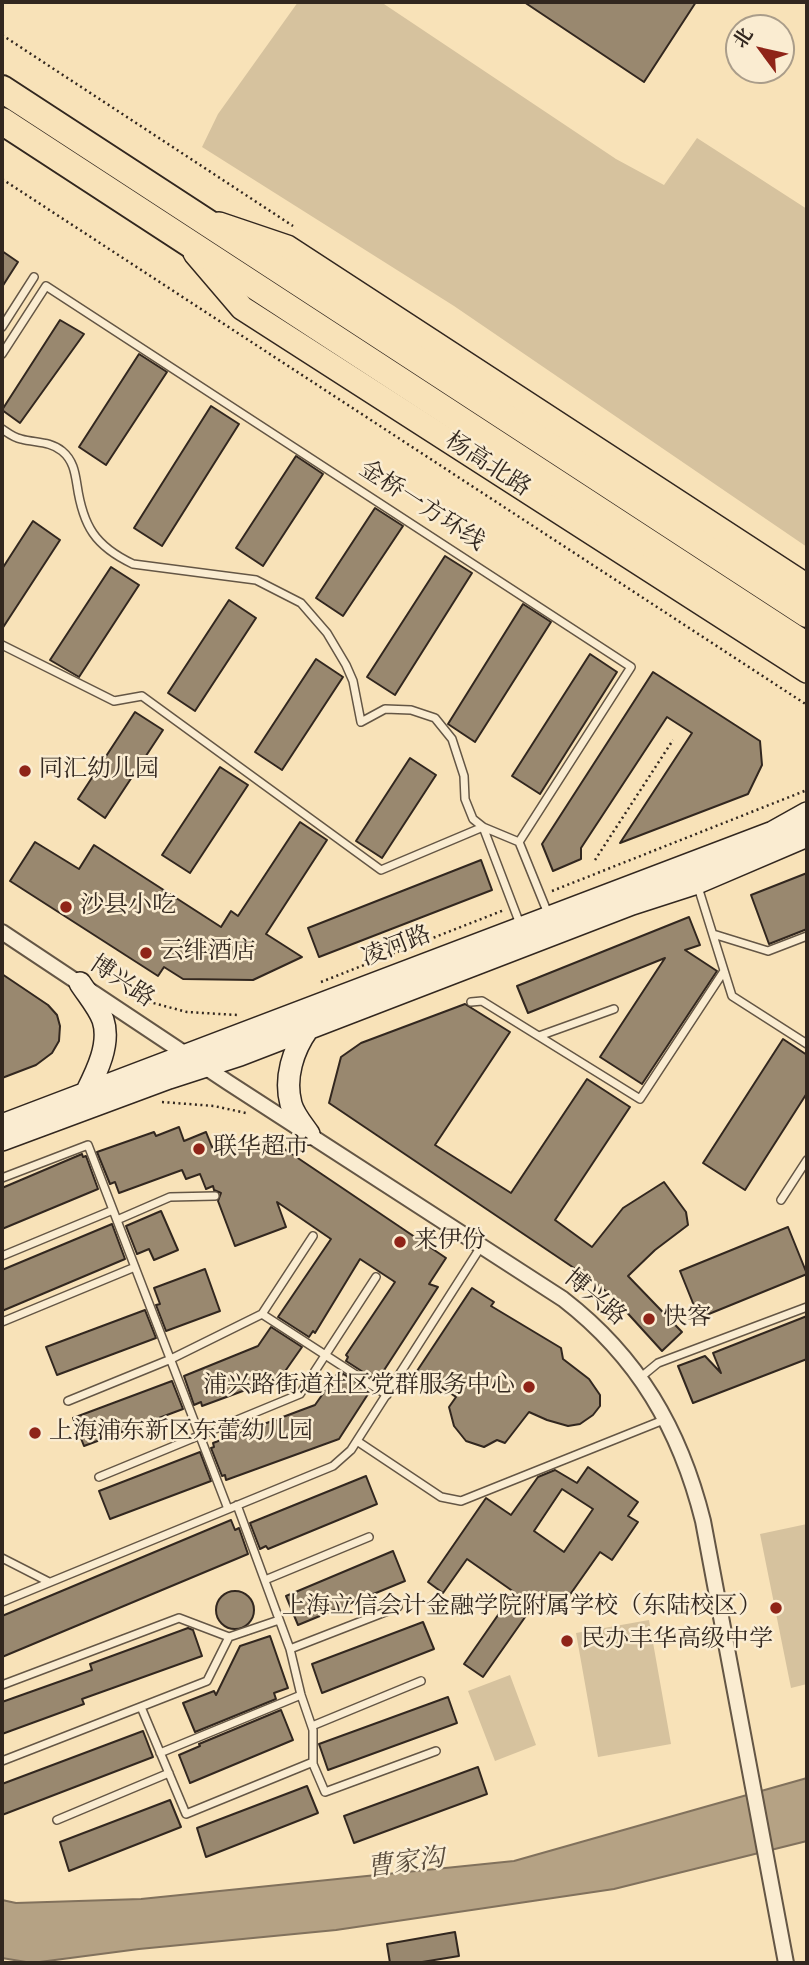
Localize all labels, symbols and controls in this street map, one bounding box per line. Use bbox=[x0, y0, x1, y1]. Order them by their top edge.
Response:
north arrow bbox=[725, 14, 795, 84]
text: 北 bbox=[729, 24, 759, 53]
street label: 杨高北路 bbox=[439, 428, 535, 504]
street label: 金桥一方环线 bbox=[353, 456, 489, 558]
place label: 同汇幼儿园 bbox=[39, 757, 159, 785]
marker: 同汇幼儿园 bbox=[17, 763, 33, 779]
place label: 沙县小吃 bbox=[80, 893, 176, 921]
marker: 沙县小吃 bbox=[58, 899, 74, 915]
street label: 凌河路 bbox=[358, 922, 436, 974]
place label: 云绯酒店 bbox=[160, 939, 256, 967]
marker: 云绯酒店 bbox=[138, 945, 154, 961]
street label: 博兴路 bbox=[83, 951, 159, 1015]
place label: 联华超市 bbox=[213, 1135, 309, 1163]
marker: 联华超市 bbox=[191, 1141, 207, 1157]
place label: 来伊份 bbox=[414, 1228, 486, 1256]
marker: 来伊份 bbox=[392, 1234, 408, 1250]
street label: 博兴路 bbox=[557, 1265, 631, 1333]
place label: 快客 bbox=[663, 1305, 711, 1333]
marker: 快客 bbox=[641, 1311, 657, 1327]
place label: 浦兴路街道社区党群服务中心 bbox=[203, 1373, 515, 1401]
marker: 浦兴路街道社区党群服务中心 bbox=[521, 1379, 537, 1395]
place label: 上海浦东新区东蕾幼儿园 bbox=[49, 1419, 313, 1447]
marker: 上海浦东新区东蕾幼儿园 bbox=[27, 1425, 43, 1441]
place label: 上海立信会计金融学院附属学校（东陆校区） bbox=[282, 1594, 762, 1622]
marker: 上海立信会计金融学院附属学校（东陆校区） bbox=[768, 1600, 784, 1616]
place label: 民办丰华高级中学 bbox=[581, 1627, 773, 1655]
marker: 民办丰华高级中学 bbox=[559, 1633, 575, 1649]
water label: 曹家沟 bbox=[365, 1844, 447, 1886]

